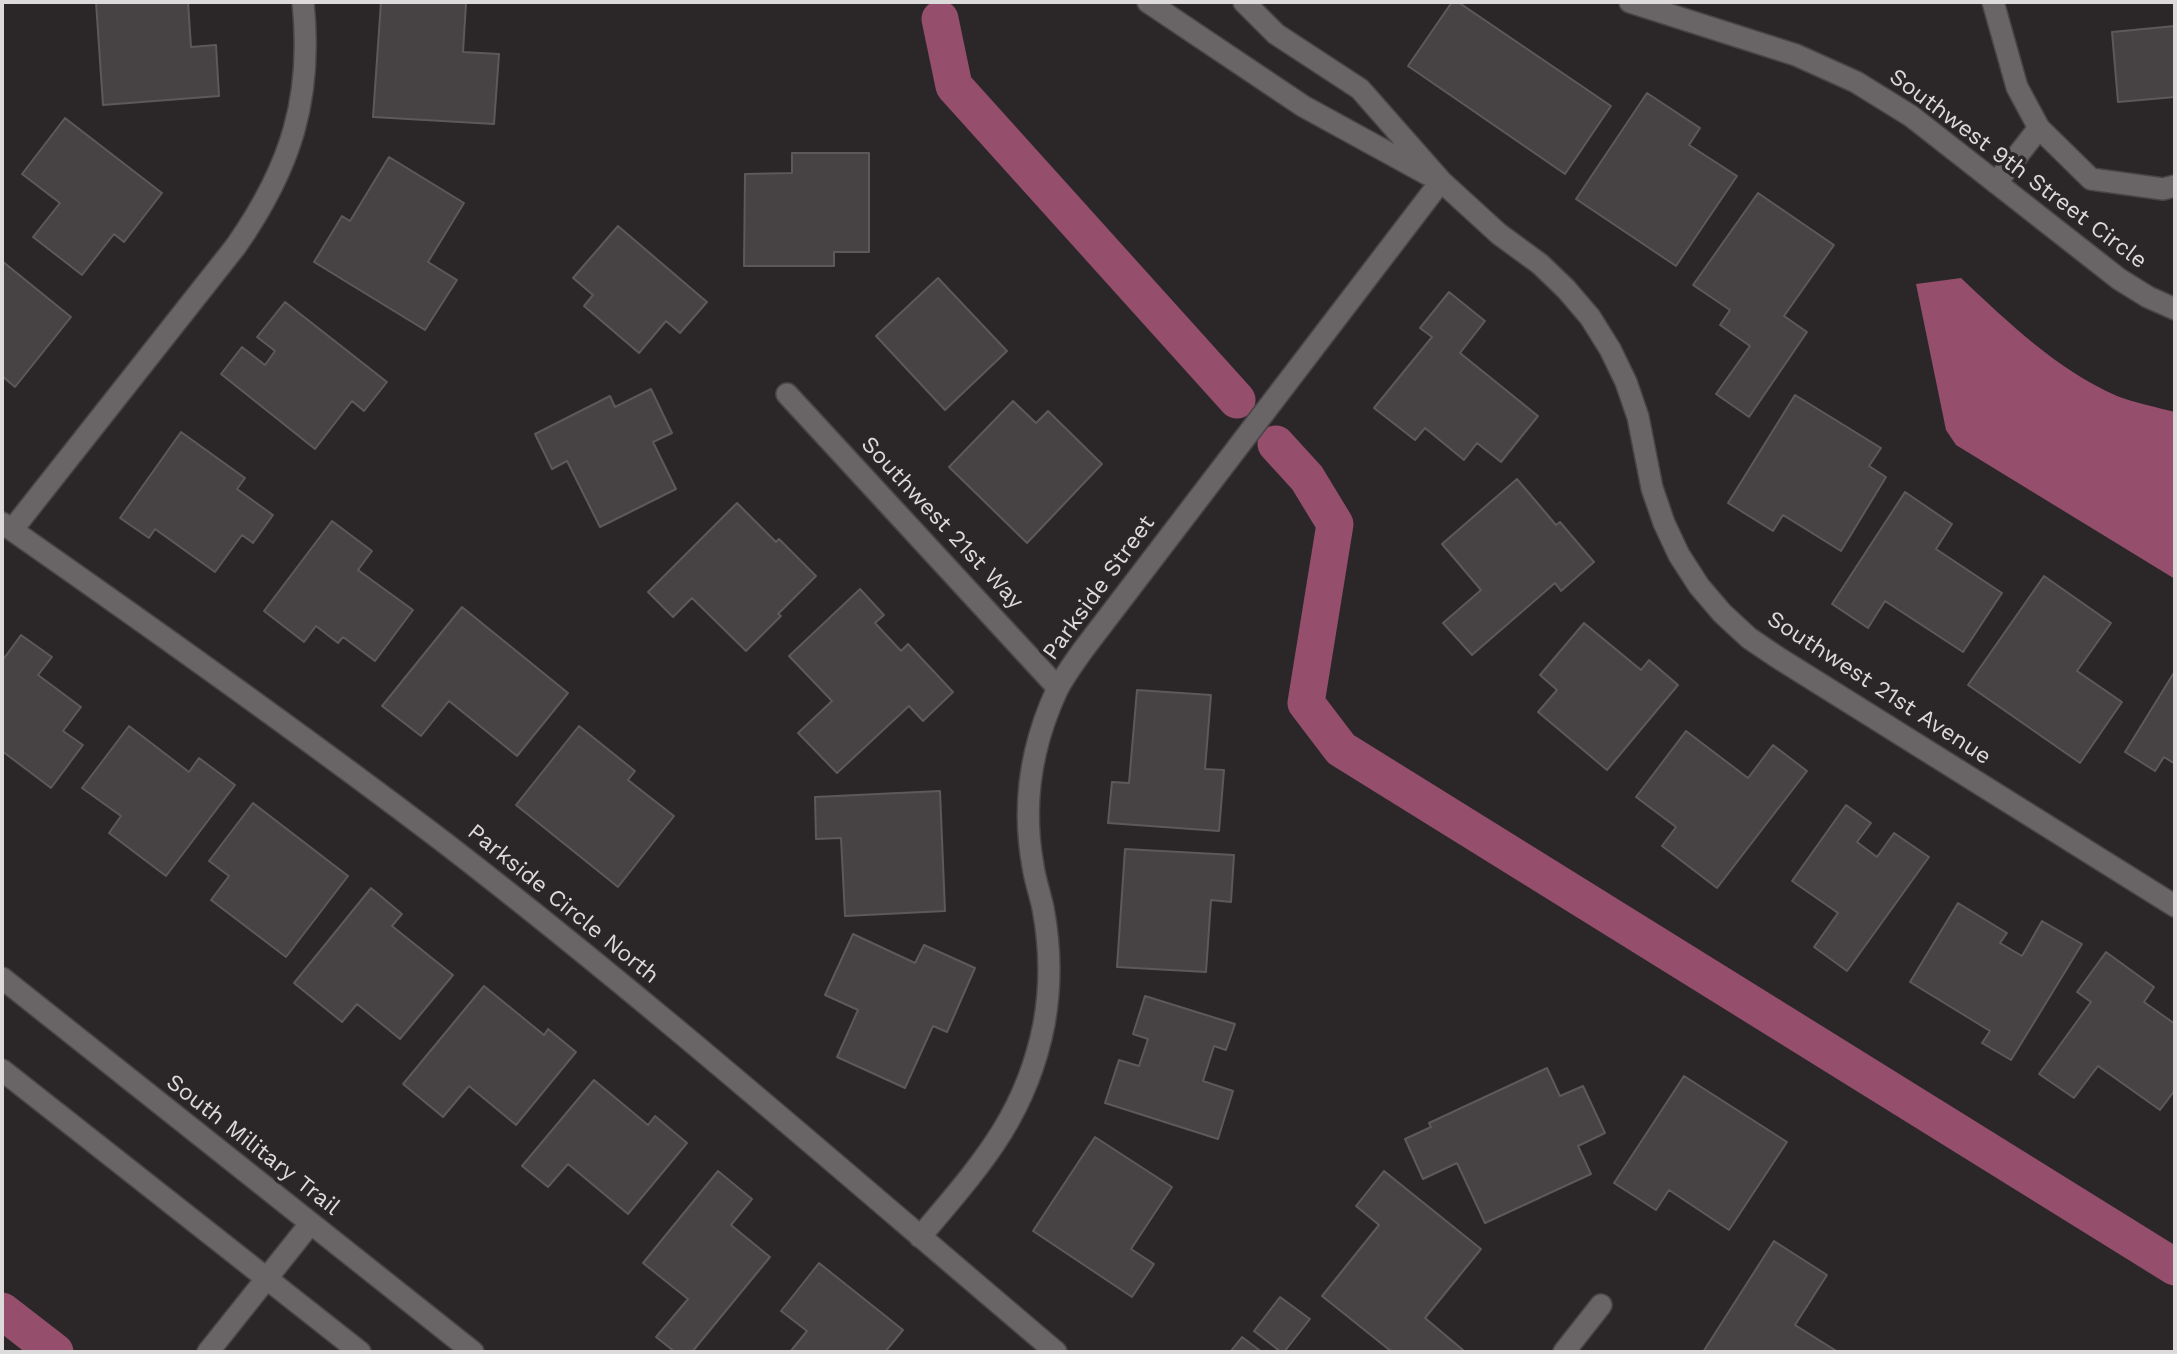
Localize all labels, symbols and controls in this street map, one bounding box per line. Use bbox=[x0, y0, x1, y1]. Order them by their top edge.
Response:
street label: Southwest 9th Street Circle bbox=[1884, 63, 2152, 275]
street label: Southwest 21st Way bbox=[855, 431, 1029, 615]
street label: Parkside Street bbox=[1037, 510, 1161, 666]
street label: Southwest 21st Avenue bbox=[1762, 605, 1996, 771]
street label: Parkside Circle North bbox=[462, 818, 664, 990]
street label: South Military Trail bbox=[161, 1069, 345, 1221]

